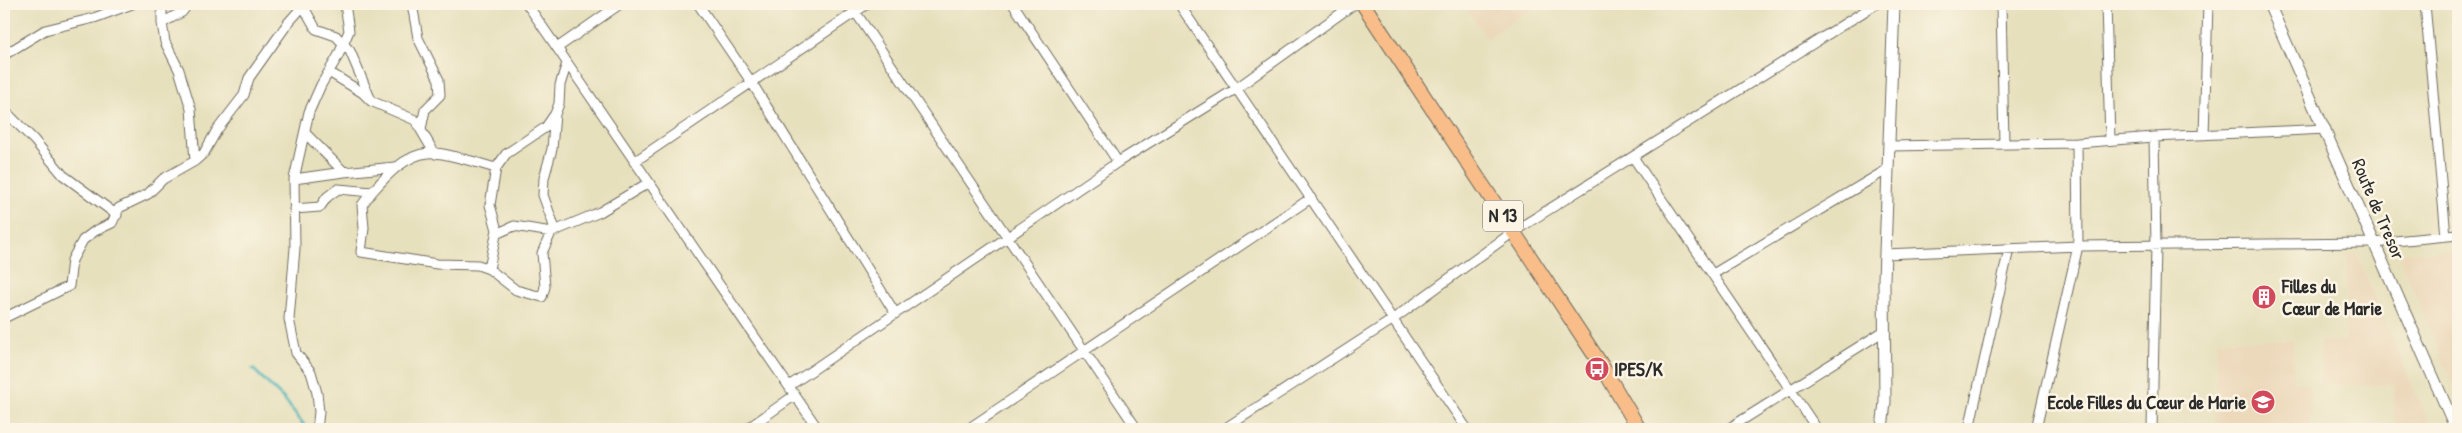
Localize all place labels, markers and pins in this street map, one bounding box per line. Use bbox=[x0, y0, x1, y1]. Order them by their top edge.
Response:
place label: Filles du Cœur de Marie bbox=[2281, 273, 2382, 321]
building icon: Filles du Cœur de Marie bbox=[2251, 284, 2277, 310]
bus stop icon: IPES/K bbox=[1584, 356, 1610, 382]
place label: IPES/K bbox=[1614, 356, 1663, 382]
place label: Ecole Filles du Cœur de Marie bbox=[2047, 389, 2246, 415]
school or university icon: Ecole Filles du Cœur de Marie bbox=[2250, 389, 2276, 415]

